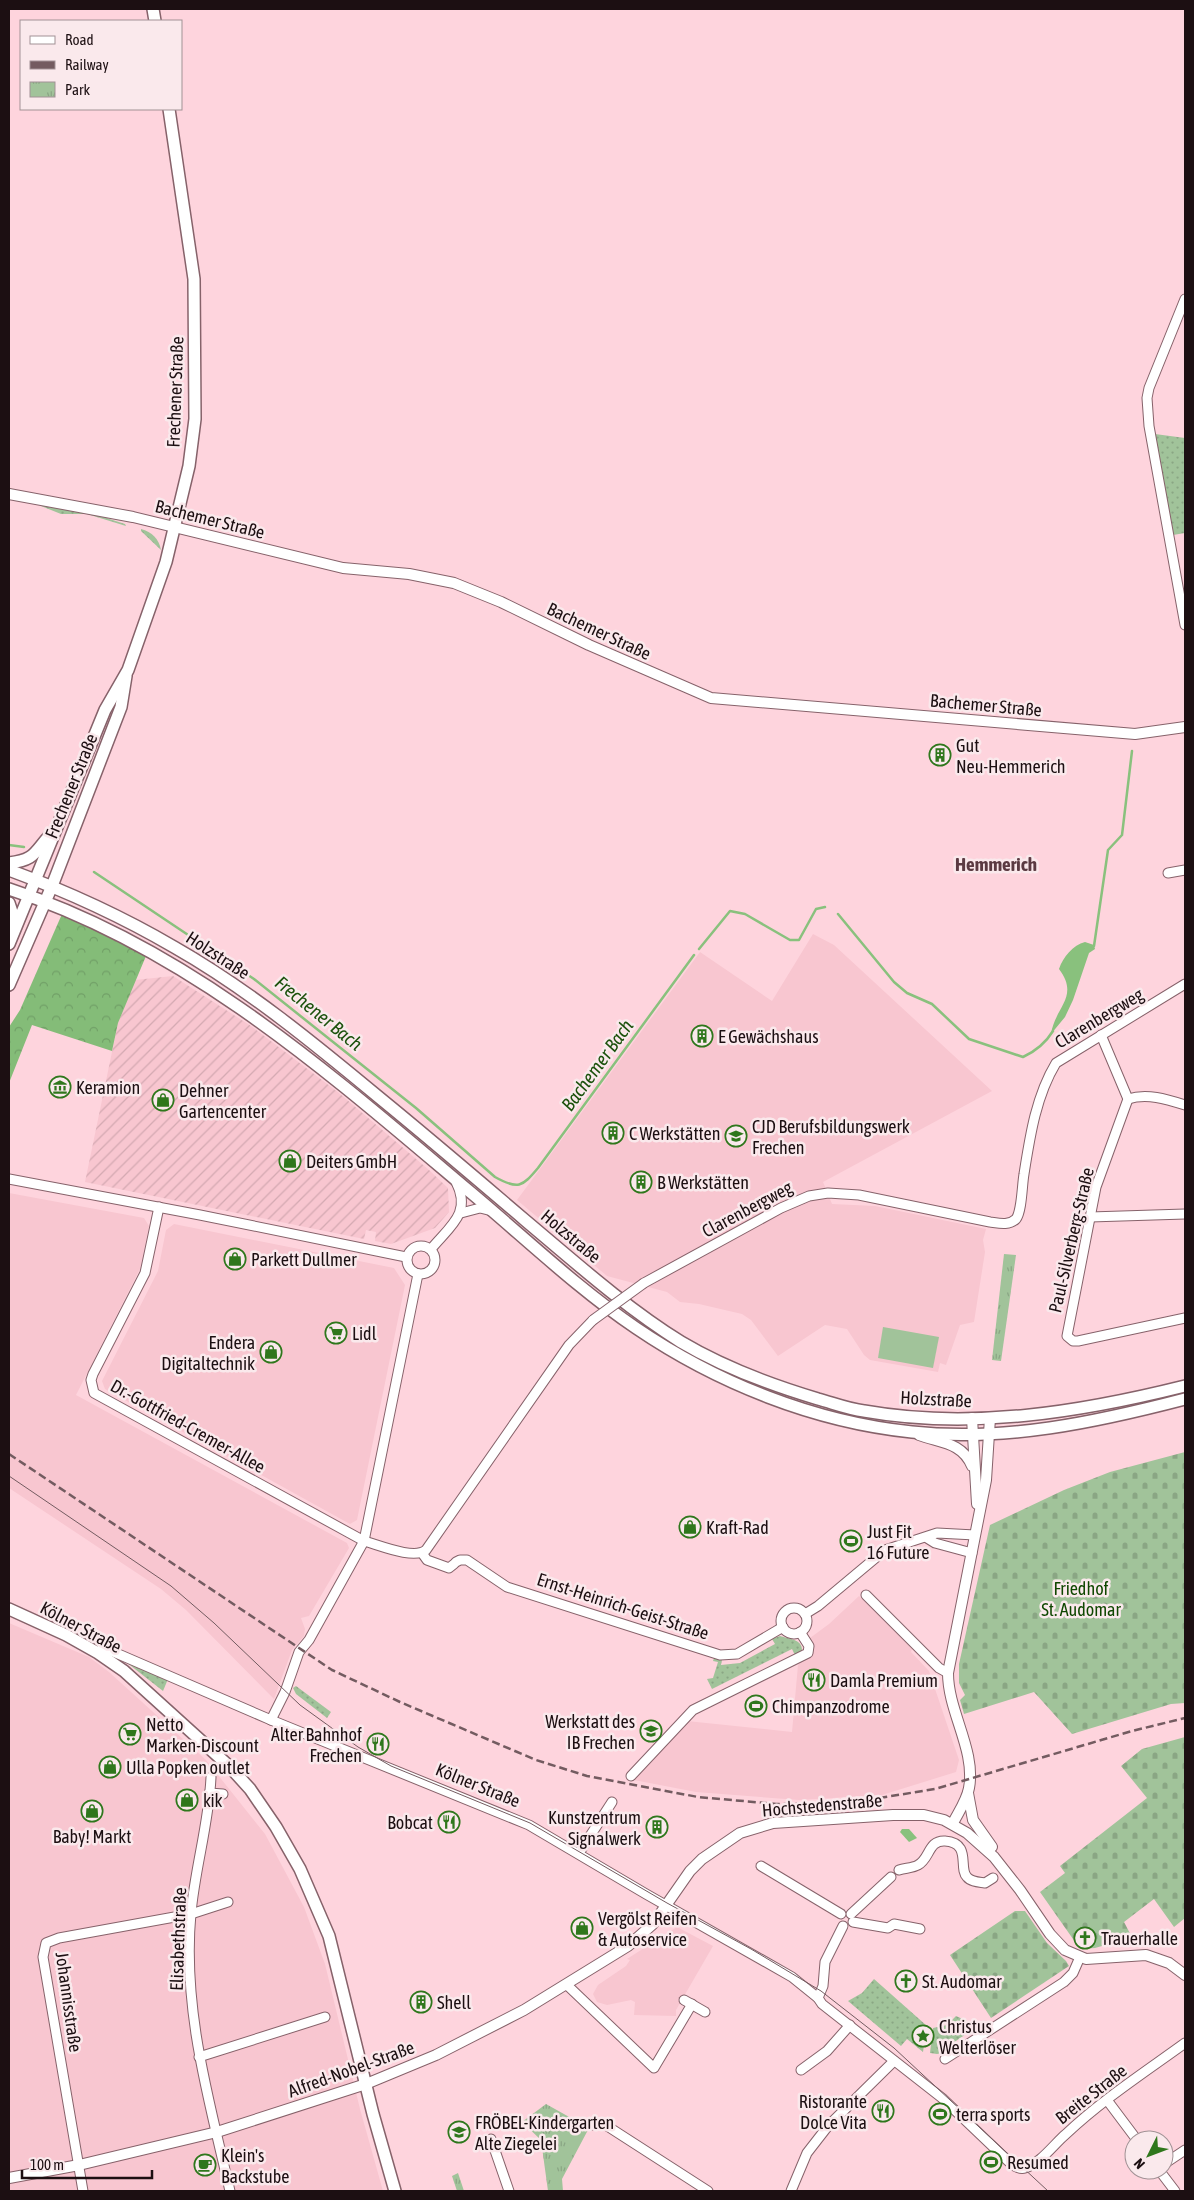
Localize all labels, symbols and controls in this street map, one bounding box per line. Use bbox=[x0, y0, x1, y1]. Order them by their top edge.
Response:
legend bbox=[20, 20, 182, 110]
text: Road bbox=[65, 31, 94, 48]
text: Railway bbox=[65, 56, 109, 73]
text: Park bbox=[65, 81, 90, 98]
street label: Frechener Straße bbox=[163, 336, 187, 448]
street label: Bachemer Straße bbox=[153, 495, 267, 543]
street label: Bachemer Straße bbox=[544, 598, 654, 664]
street label: Bachemer Straße bbox=[929, 690, 1043, 720]
street label: Frechener Straße bbox=[40, 730, 102, 842]
place label: Gut Neu-Hemmerich bbox=[956, 735, 1066, 777]
building icon: Gut Neu-Hemmerich bbox=[928, 743, 952, 767]
district label: Hemmerich bbox=[955, 853, 1037, 875]
street label: Holzstraße bbox=[182, 927, 254, 983]
water label: Frechener Bach bbox=[271, 971, 367, 1055]
street label: Clarenbergweg bbox=[1051, 983, 1147, 1053]
water label: Bachemer Bach bbox=[557, 1015, 637, 1115]
building icon: E Gewächshaus bbox=[690, 1024, 714, 1048]
place label: E Gewächshaus bbox=[718, 1026, 819, 1047]
museum icon: Keramion bbox=[48, 1075, 72, 1099]
place label: Keramion bbox=[76, 1077, 140, 1098]
place label: Dehner Gartencenter bbox=[179, 1080, 267, 1122]
shop icon: Dehner Gartencenter bbox=[151, 1088, 175, 1112]
place label: CJD Berufsbildungswerk Frechen bbox=[752, 1116, 910, 1158]
building icon: C Werkstätten bbox=[601, 1121, 625, 1145]
place label: C Werkstätten bbox=[629, 1123, 720, 1144]
school or university icon: CJD Berufsbildungswerk Frechen bbox=[724, 1124, 748, 1148]
shop icon: Deiters GmbH bbox=[278, 1149, 302, 1173]
place label: Deiters GmbH bbox=[306, 1151, 397, 1172]
street label: Paul-Silverberg-Straße bbox=[1044, 1165, 1098, 1315]
building icon: B Werkstätten bbox=[629, 1170, 653, 1194]
place label: B Werkstätten bbox=[657, 1172, 749, 1193]
street label: Clarenbergweg bbox=[698, 1176, 796, 1242]
street label: Holzstraße bbox=[537, 1205, 605, 1267]
shop icon: Parkett Dullmer bbox=[223, 1247, 247, 1271]
place label: Parkett Dullmer bbox=[251, 1249, 357, 1270]
supermarket icon: Lidl bbox=[324, 1321, 348, 1345]
place label: Lidl bbox=[352, 1323, 377, 1344]
place label: Endera Digitaltechnik bbox=[161, 1332, 255, 1374]
shop icon: Endera Digitaltechnik bbox=[259, 1340, 283, 1364]
street label: Dr.-Gottfried-Cremer-Allee bbox=[107, 1375, 269, 1477]
street label: Holzstraße bbox=[900, 1387, 972, 1411]
shop icon: Kraft-Rad bbox=[678, 1515, 702, 1539]
place label: Kraft-Rad bbox=[706, 1517, 769, 1538]
place label: Just Fit 16 Future bbox=[867, 1521, 930, 1563]
sports icon: Just Fit 16 Future bbox=[839, 1529, 863, 1553]
street label: Ernst-Heinrich-Geist-Straße bbox=[535, 1568, 711, 1644]
park label: Friedhof St. Audomar bbox=[1041, 1578, 1121, 1620]
street label: Kölner Straße bbox=[37, 1597, 125, 1657]
restaurant icon: Damla Premium bbox=[802, 1668, 826, 1692]
place label: Damla Premium bbox=[830, 1670, 938, 1691]
sports icon: Chimpanzodrome bbox=[744, 1694, 768, 1718]
place label: Chimpanzodrome bbox=[772, 1696, 890, 1717]
place label: Werkstatt des IB Frechen bbox=[545, 1711, 635, 1753]
place label: Netto Marken-Discount bbox=[146, 1714, 259, 1756]
school or university icon: Werkstatt des IB Frechen bbox=[639, 1719, 663, 1743]
supermarket icon: Netto Marken-Discount bbox=[118, 1722, 142, 1746]
place label: Alter Bahnhof Frechen bbox=[271, 1724, 362, 1766]
restaurant icon: Alter Bahnhof Frechen bbox=[366, 1732, 390, 1756]
shop icon: Ulla Popken outlet bbox=[98, 1755, 122, 1779]
place label: Ulla Popken outlet bbox=[126, 1757, 250, 1778]
street label: Kölner Straße bbox=[433, 1759, 523, 1811]
shop icon: kik bbox=[175, 1788, 199, 1812]
street label: Hochstedenstraße bbox=[761, 1789, 883, 1821]
place label: kik bbox=[203, 1790, 223, 1811]
shop icon: Baby! Markt bbox=[80, 1799, 104, 1823]
place label: Kunstzentrum Signalwerk bbox=[548, 1807, 641, 1849]
restaurant icon: Bobcat bbox=[437, 1810, 461, 1834]
place label: Bobcat bbox=[387, 1812, 433, 1833]
building icon: Kunstzentrum Signalwerk bbox=[645, 1815, 669, 1839]
place label: Baby! Markt bbox=[53, 1826, 131, 1847]
street label: Elisabethstraße bbox=[166, 1887, 190, 1991]
place label: Vergölst Reifen & Autoservice bbox=[598, 1908, 697, 1950]
shop icon: Vergölst Reifen & Autoservice bbox=[570, 1916, 594, 1940]
church icon: Trauerhalle bbox=[1073, 1926, 1097, 1950]
place label: Trauerhalle bbox=[1101, 1928, 1178, 1949]
street label: Johannisstraße bbox=[52, 1951, 86, 2053]
church icon: St. Audomar bbox=[894, 1969, 918, 1993]
place label: St. Audomar bbox=[922, 1971, 1002, 1992]
building icon: Shell bbox=[409, 1990, 433, 2014]
place label: Shell bbox=[437, 1992, 471, 2013]
place label: Christus Welterlöser bbox=[939, 2016, 1017, 2058]
place icon: Christus Welterlöser bbox=[911, 2024, 935, 2048]
street label: Alfred-Nobel-Straße bbox=[285, 2036, 417, 2102]
street label: Breite Straße bbox=[1051, 2060, 1131, 2128]
place label: Ristorante Dolce Vita bbox=[799, 2091, 867, 2133]
restaurant icon: Ristorante Dolce Vita bbox=[871, 2099, 895, 2123]
sports icon: terra sports bbox=[928, 2102, 952, 2126]
place label: terra sports bbox=[956, 2104, 1030, 2125]
place label: FRÖBEL-Kindergarten Alte Ziegelei bbox=[475, 2112, 614, 2154]
school or university icon: FRÖBEL-Kindergarten Alte Ziegelei bbox=[447, 2120, 471, 2144]
north arrow bbox=[1124, 2130, 1174, 2180]
place label: Klein's Backstube bbox=[221, 2145, 289, 2187]
scale bar bbox=[22, 2148, 152, 2180]
sports icon: Resumed bbox=[979, 2150, 1003, 2174]
place label: Resumed bbox=[1007, 2152, 1069, 2173]
cafe icon: Klein's Backstube bbox=[193, 2153, 217, 2177]
text: N bbox=[1131, 2155, 1148, 2172]
text: 100 m bbox=[30, 2156, 64, 2173]

